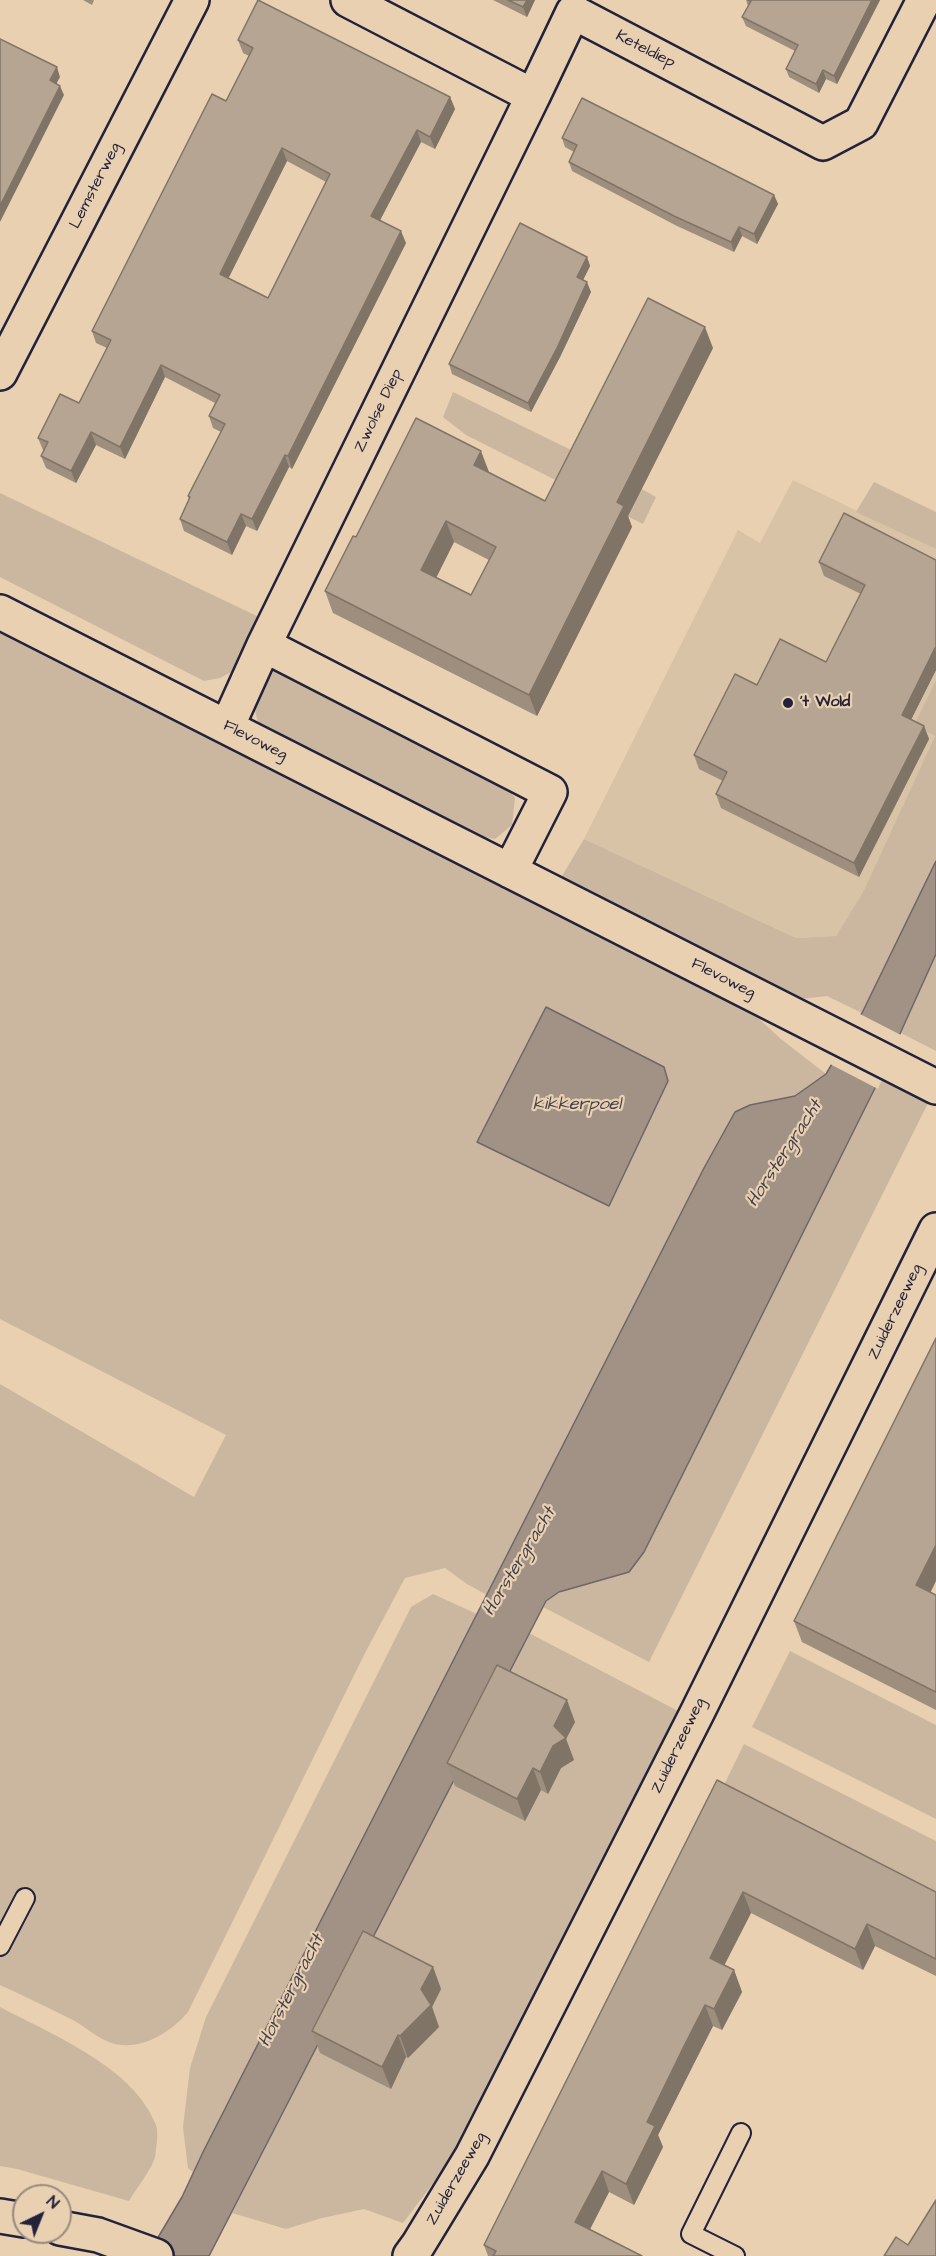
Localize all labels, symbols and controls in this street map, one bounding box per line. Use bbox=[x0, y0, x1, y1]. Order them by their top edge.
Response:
street label: Keteldiep bbox=[612, 27, 678, 73]
street label: Lemsterweg bbox=[66, 140, 126, 232]
street label: Zwolse Diep bbox=[351, 366, 407, 456]
place label: 't Wold bbox=[800, 693, 850, 713]
marker: 't Wold bbox=[781, 696, 795, 710]
street label: Flevoweg bbox=[220, 717, 290, 765]
street label: Flevoweg bbox=[688, 955, 758, 1003]
water label: kikkerpoel bbox=[533, 1094, 621, 1116]
water label: Horstergracht bbox=[742, 1097, 828, 1211]
street label: Zuiderzeeweg bbox=[865, 1261, 927, 1363]
water label: Horstergracht bbox=[479, 1504, 561, 1620]
street label: Zuiderzeeweg bbox=[648, 1695, 710, 1797]
water label: Horstergracht bbox=[254, 1931, 330, 2051]
street label: Zuiderzeeweg bbox=[423, 2129, 491, 2229]
north arrow bbox=[12, 2184, 72, 2244]
text: N bbox=[42, 2191, 64, 2214]

